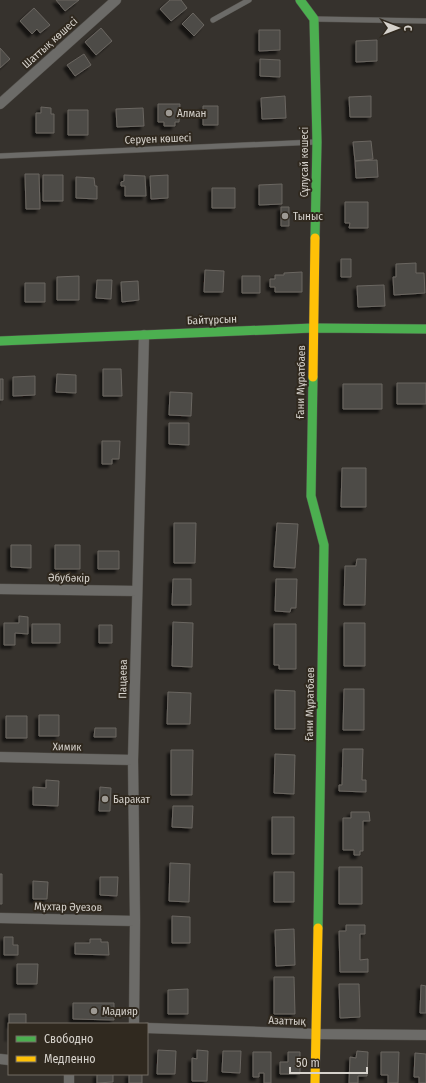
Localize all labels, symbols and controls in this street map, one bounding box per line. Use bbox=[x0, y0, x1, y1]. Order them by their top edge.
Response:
north arrow bbox=[378, 8, 418, 48]
street label: Шаттық көшесі bbox=[20, 15, 81, 71]
text: С bbox=[401, 25, 414, 31]
place label: Алман bbox=[177, 107, 206, 120]
marker: Алман bbox=[164, 108, 174, 118]
street label: Сұлусай көшесі bbox=[298, 127, 311, 197]
street label: Серуен көшесі bbox=[124, 131, 192, 147]
place label: Тыныс bbox=[293, 210, 323, 223]
marker: Тыныс bbox=[280, 211, 290, 221]
street label: Байтұрсын bbox=[187, 313, 237, 327]
street label: Ғани Мұратбаев bbox=[294, 345, 308, 419]
street label: Әбубәкір bbox=[48, 571, 90, 585]
street label: Пацаева bbox=[116, 659, 130, 699]
street label: Ғани Мұратбаев bbox=[303, 667, 317, 741]
street label: Химик bbox=[52, 740, 82, 754]
place label: Баракат bbox=[113, 793, 150, 806]
marker: Баракат bbox=[100, 794, 110, 804]
street label: Мұхтар Әуезов bbox=[34, 900, 102, 914]
place label: Мадияр bbox=[102, 1005, 138, 1018]
marker: Мадияр bbox=[89, 1006, 99, 1016]
street label: Азаттық bbox=[268, 1014, 307, 1028]
legend bbox=[8, 1023, 148, 1075]
text: Свободно bbox=[44, 1032, 93, 1046]
scale bar bbox=[290, 1049, 367, 1075]
text: Медленно bbox=[44, 1052, 96, 1066]
text: 50 m bbox=[296, 1056, 320, 1070]

